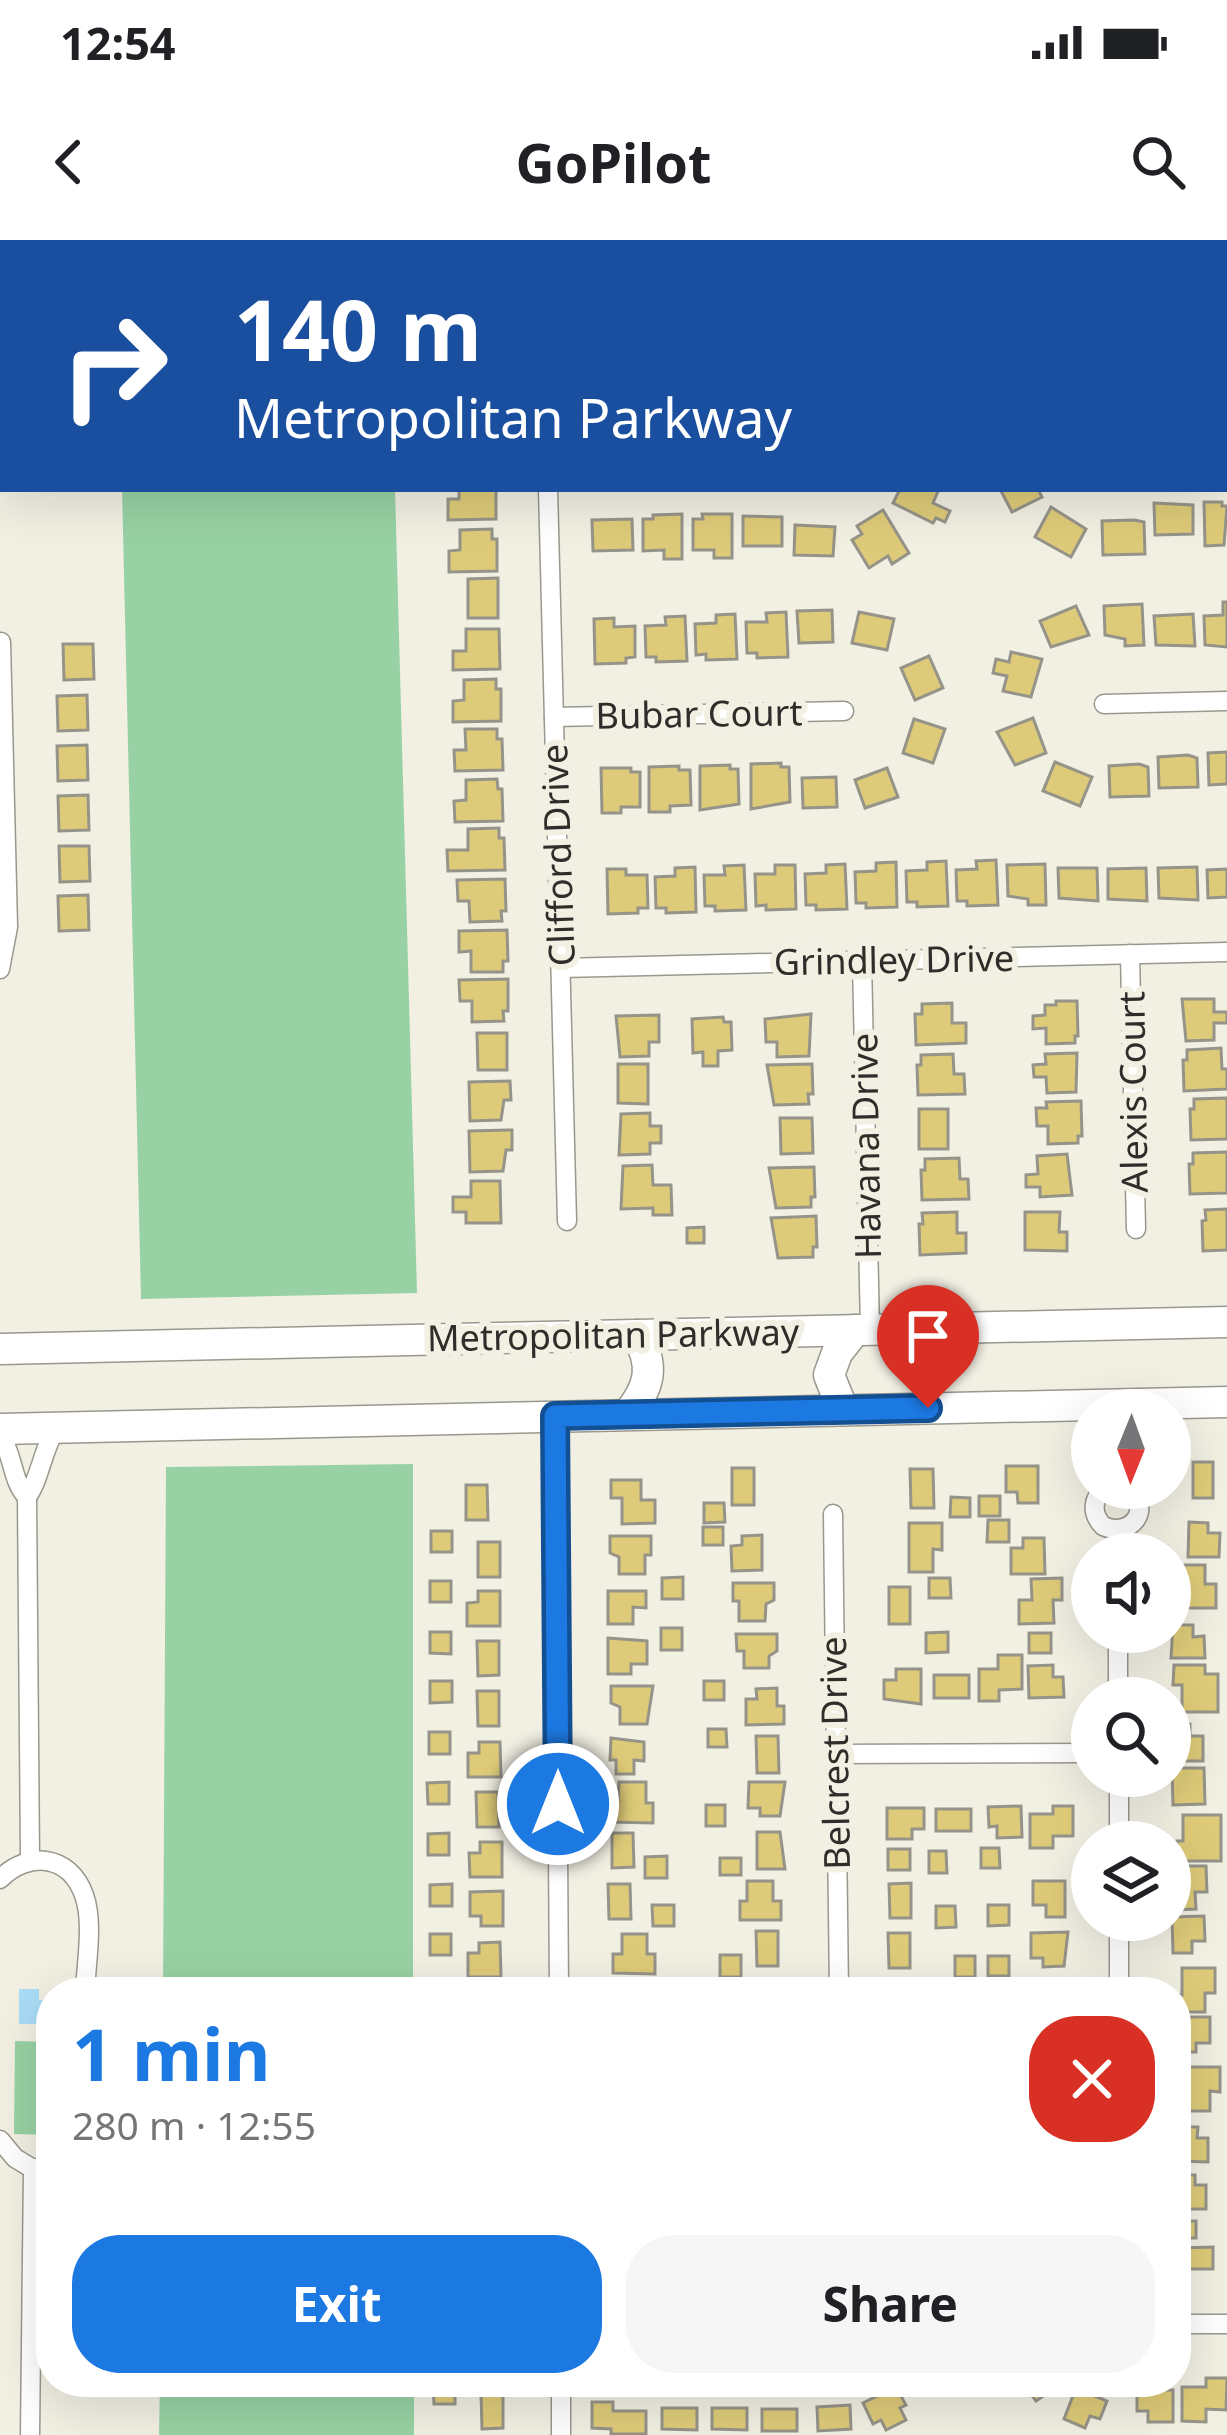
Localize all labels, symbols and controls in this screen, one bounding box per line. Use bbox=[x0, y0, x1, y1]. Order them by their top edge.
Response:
text: 12:54 bbox=[60, 12, 176, 73]
text: GoPilot bbox=[516, 125, 711, 199]
icon: back bbox=[36, 129, 102, 195]
icon: search bbox=[1125, 129, 1191, 195]
text: 140 m bbox=[234, 271, 482, 386]
icon: right bbox=[36, 288, 192, 444]
text: Metropolitan Parkway bbox=[234, 380, 792, 454]
street label: Bubar Court bbox=[595, 687, 803, 740]
street label: Clifford Drive bbox=[529, 743, 586, 967]
street label: Grindley Drive bbox=[773, 933, 1015, 986]
street label: Alexis Court bbox=[1106, 991, 1159, 1193]
street label: Havana Drive bbox=[839, 1032, 892, 1260]
pin bbox=[877, 1285, 979, 1408]
icon: arrive bbox=[895, 1303, 961, 1369]
street label: Metropolitan Parkway bbox=[427, 1307, 800, 1362]
north arrow bbox=[1071, 1389, 1191, 1509]
map controls bbox=[1071, 1389, 1191, 1941]
button: sound bbox=[1071, 1533, 1191, 1653]
street label: Belcrest Drive bbox=[808, 1636, 861, 1870]
button: search bbox=[1071, 1677, 1191, 1797]
position arrow bbox=[495, 1741, 621, 1867]
button: layers bbox=[1071, 1821, 1191, 1941]
text: 1 min bbox=[72, 2004, 270, 2102]
button: close bbox=[1029, 2016, 1155, 2142]
text: 280 m · 12:55 bbox=[72, 2098, 316, 2151]
button: Exit bbox=[72, 2235, 602, 2373]
button: Share bbox=[626, 2235, 1155, 2373]

